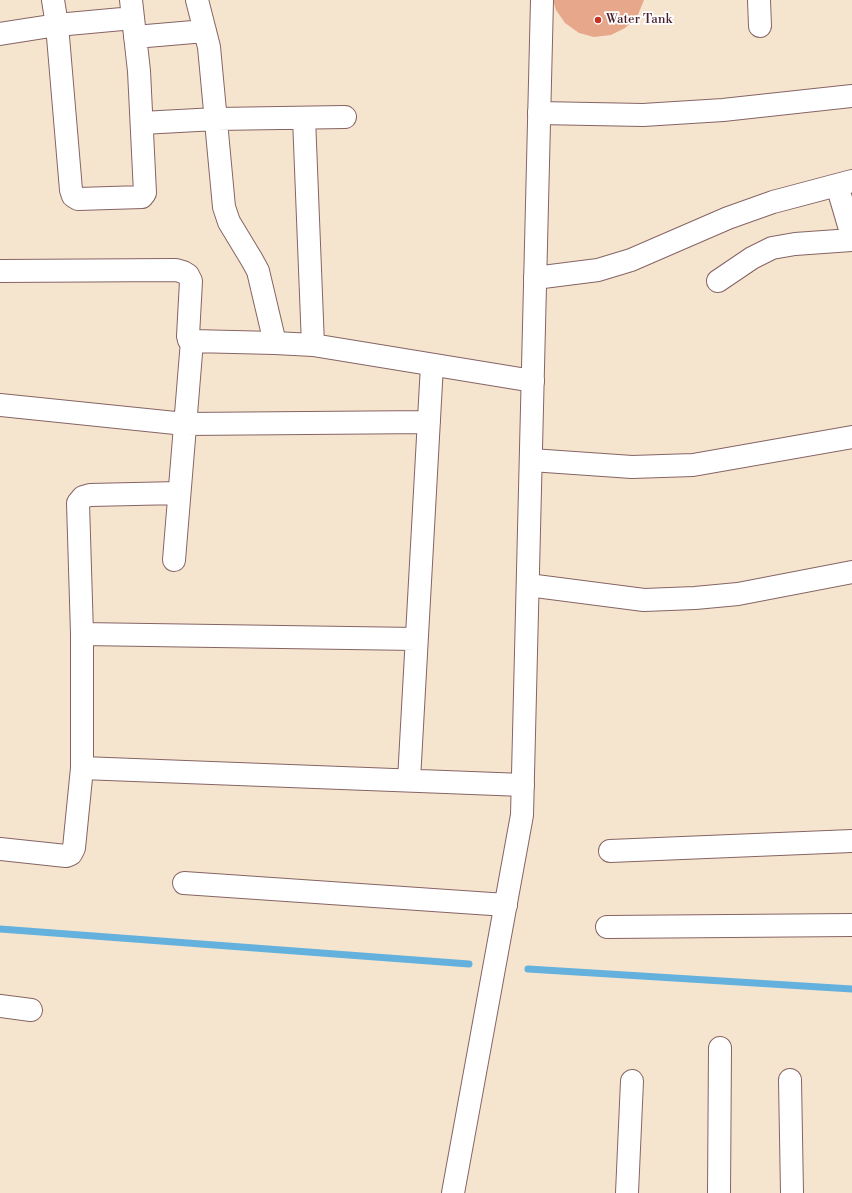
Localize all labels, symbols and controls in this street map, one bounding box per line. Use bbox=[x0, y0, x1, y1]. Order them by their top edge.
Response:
place label: Water Tank bbox=[606, 12, 672, 28]
marker: Water Tank bbox=[593, 15, 603, 25]

